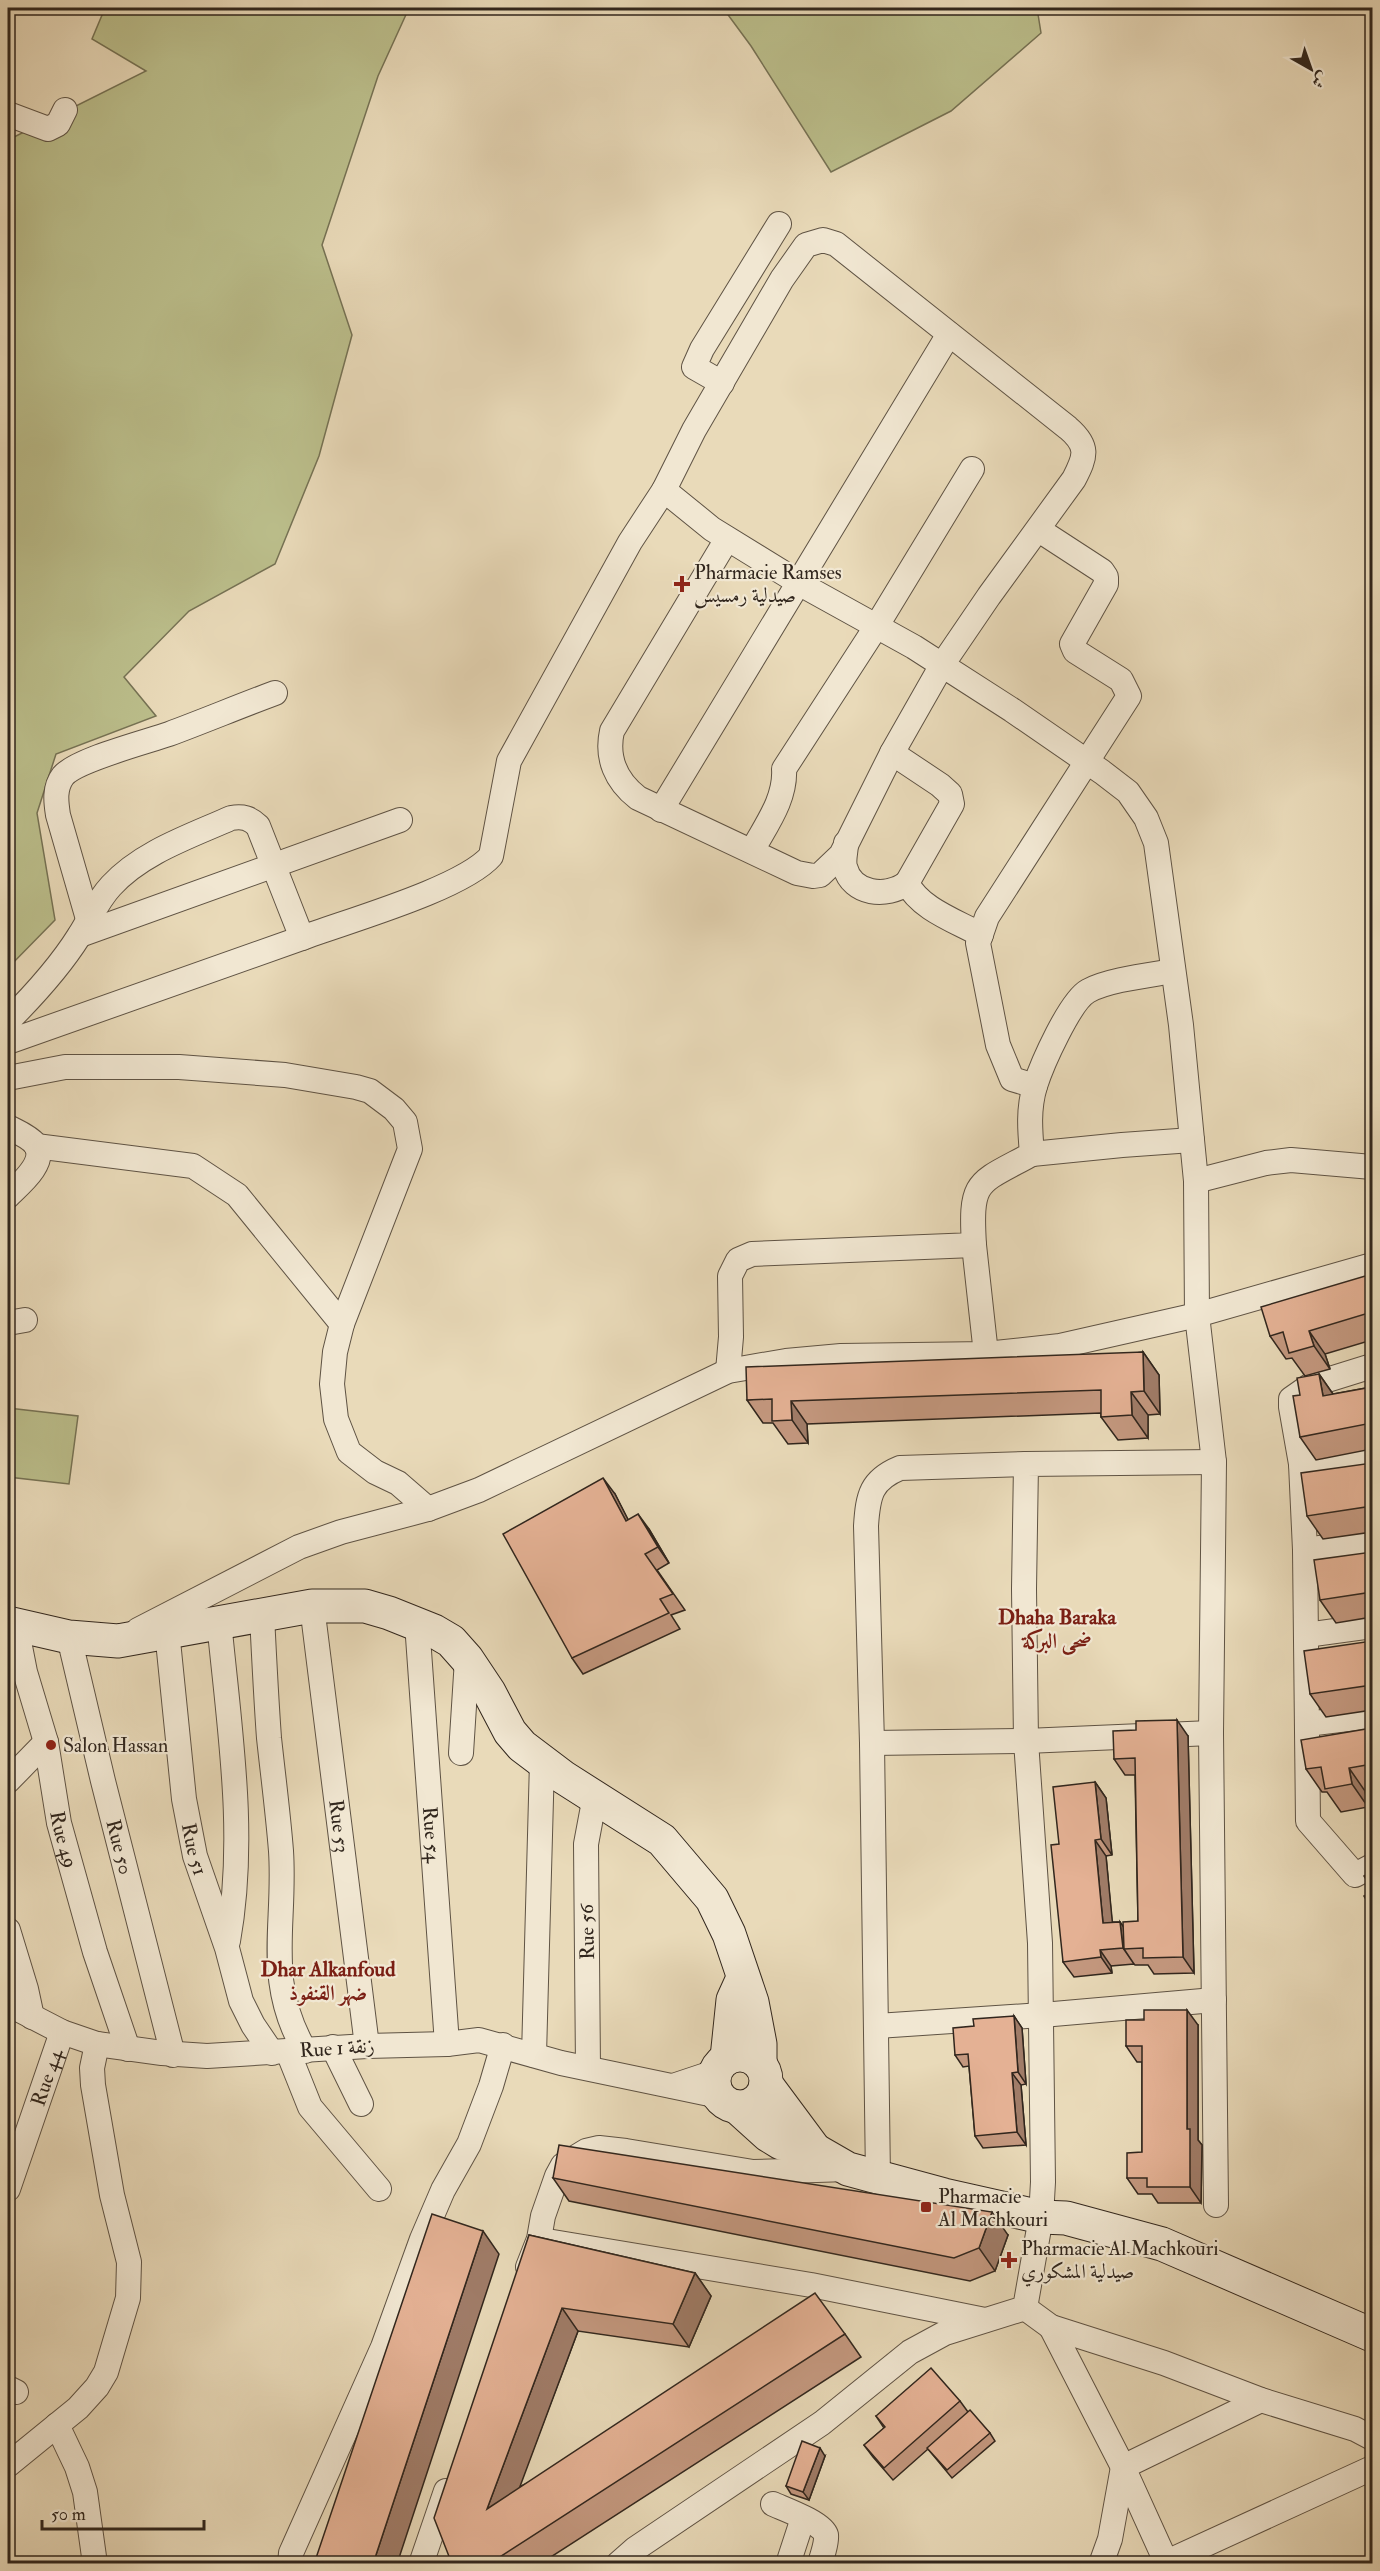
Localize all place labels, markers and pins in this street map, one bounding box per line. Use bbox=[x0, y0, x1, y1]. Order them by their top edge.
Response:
place label: Pharmacie Ramses صيدلية رمسيس bbox=[694, 560, 842, 609]
marker: Pharmacie Ramses صيدلية رمسيس bbox=[675, 577, 689, 591]
place label: Salon Hassan bbox=[63, 1733, 168, 1758]
marker: Salon Hassan bbox=[44, 1738, 58, 1752]
place label: Pharmacie Al Machkouri bbox=[937, 2184, 1048, 2232]
marker: Pharmacie Al Machkouri bbox=[919, 2200, 933, 2214]
place label: Pharmacie Al Machkouri صيدلية المشكوري bbox=[1021, 2236, 1218, 2287]
marker: Pharmacie Al Machkouri صيدلية المشكوري bbox=[1002, 2253, 1016, 2267]

